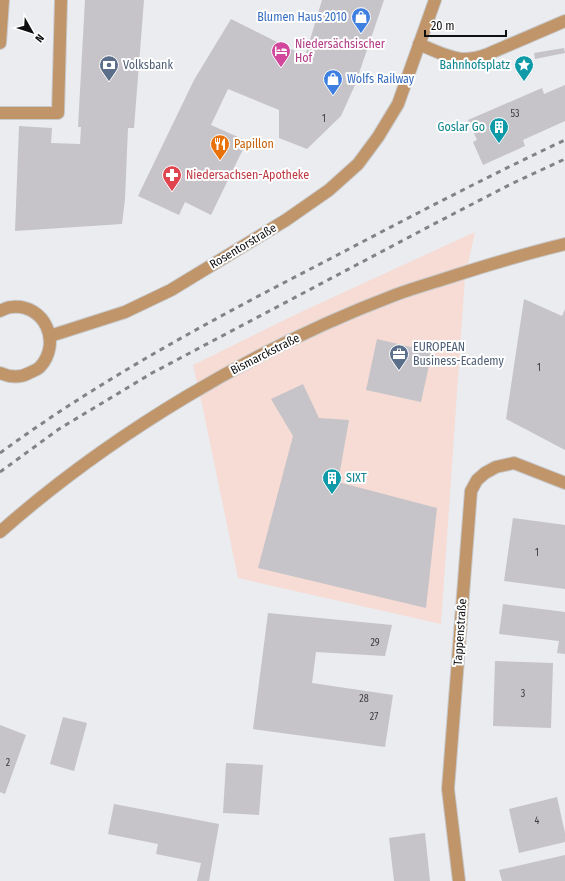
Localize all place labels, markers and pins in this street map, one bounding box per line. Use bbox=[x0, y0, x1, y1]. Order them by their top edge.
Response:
shop icon: Blumen Haus 2010 bbox=[350, 6, 372, 34]
place label: Blumen Haus 2010 bbox=[257, 10, 347, 24]
place label: Niedersächsischer Hof bbox=[295, 37, 386, 65]
hotel icon: Niedersächsischer Hof bbox=[270, 40, 292, 68]
bank icon: Volksbank bbox=[98, 54, 120, 82]
place icon: Bahnhofsplatz bbox=[513, 54, 535, 82]
place label: Volksbank bbox=[123, 58, 173, 72]
place label: Bahnhofsplatz bbox=[439, 58, 510, 72]
shop icon: Wolfs Railway bbox=[322, 68, 344, 96]
place label: Wolfs Railway bbox=[347, 72, 415, 86]
building icon: Goslar Go bbox=[488, 116, 510, 144]
place label: Goslar Go bbox=[438, 120, 485, 134]
restaurant icon: Papillon bbox=[209, 133, 231, 161]
place label: Papillon bbox=[234, 137, 274, 151]
pharmacy icon: Niedersachsen-Apotheke bbox=[161, 164, 183, 192]
place label: Niedersachsen-Apotheke bbox=[186, 168, 309, 182]
place label: EUROPEAN Business-Ecademy bbox=[413, 340, 504, 368]
office icon: EUROPEAN Business-Ecademy bbox=[388, 343, 410, 371]
building icon: SIXT bbox=[321, 467, 343, 495]
place label: SIXT bbox=[346, 471, 367, 485]

